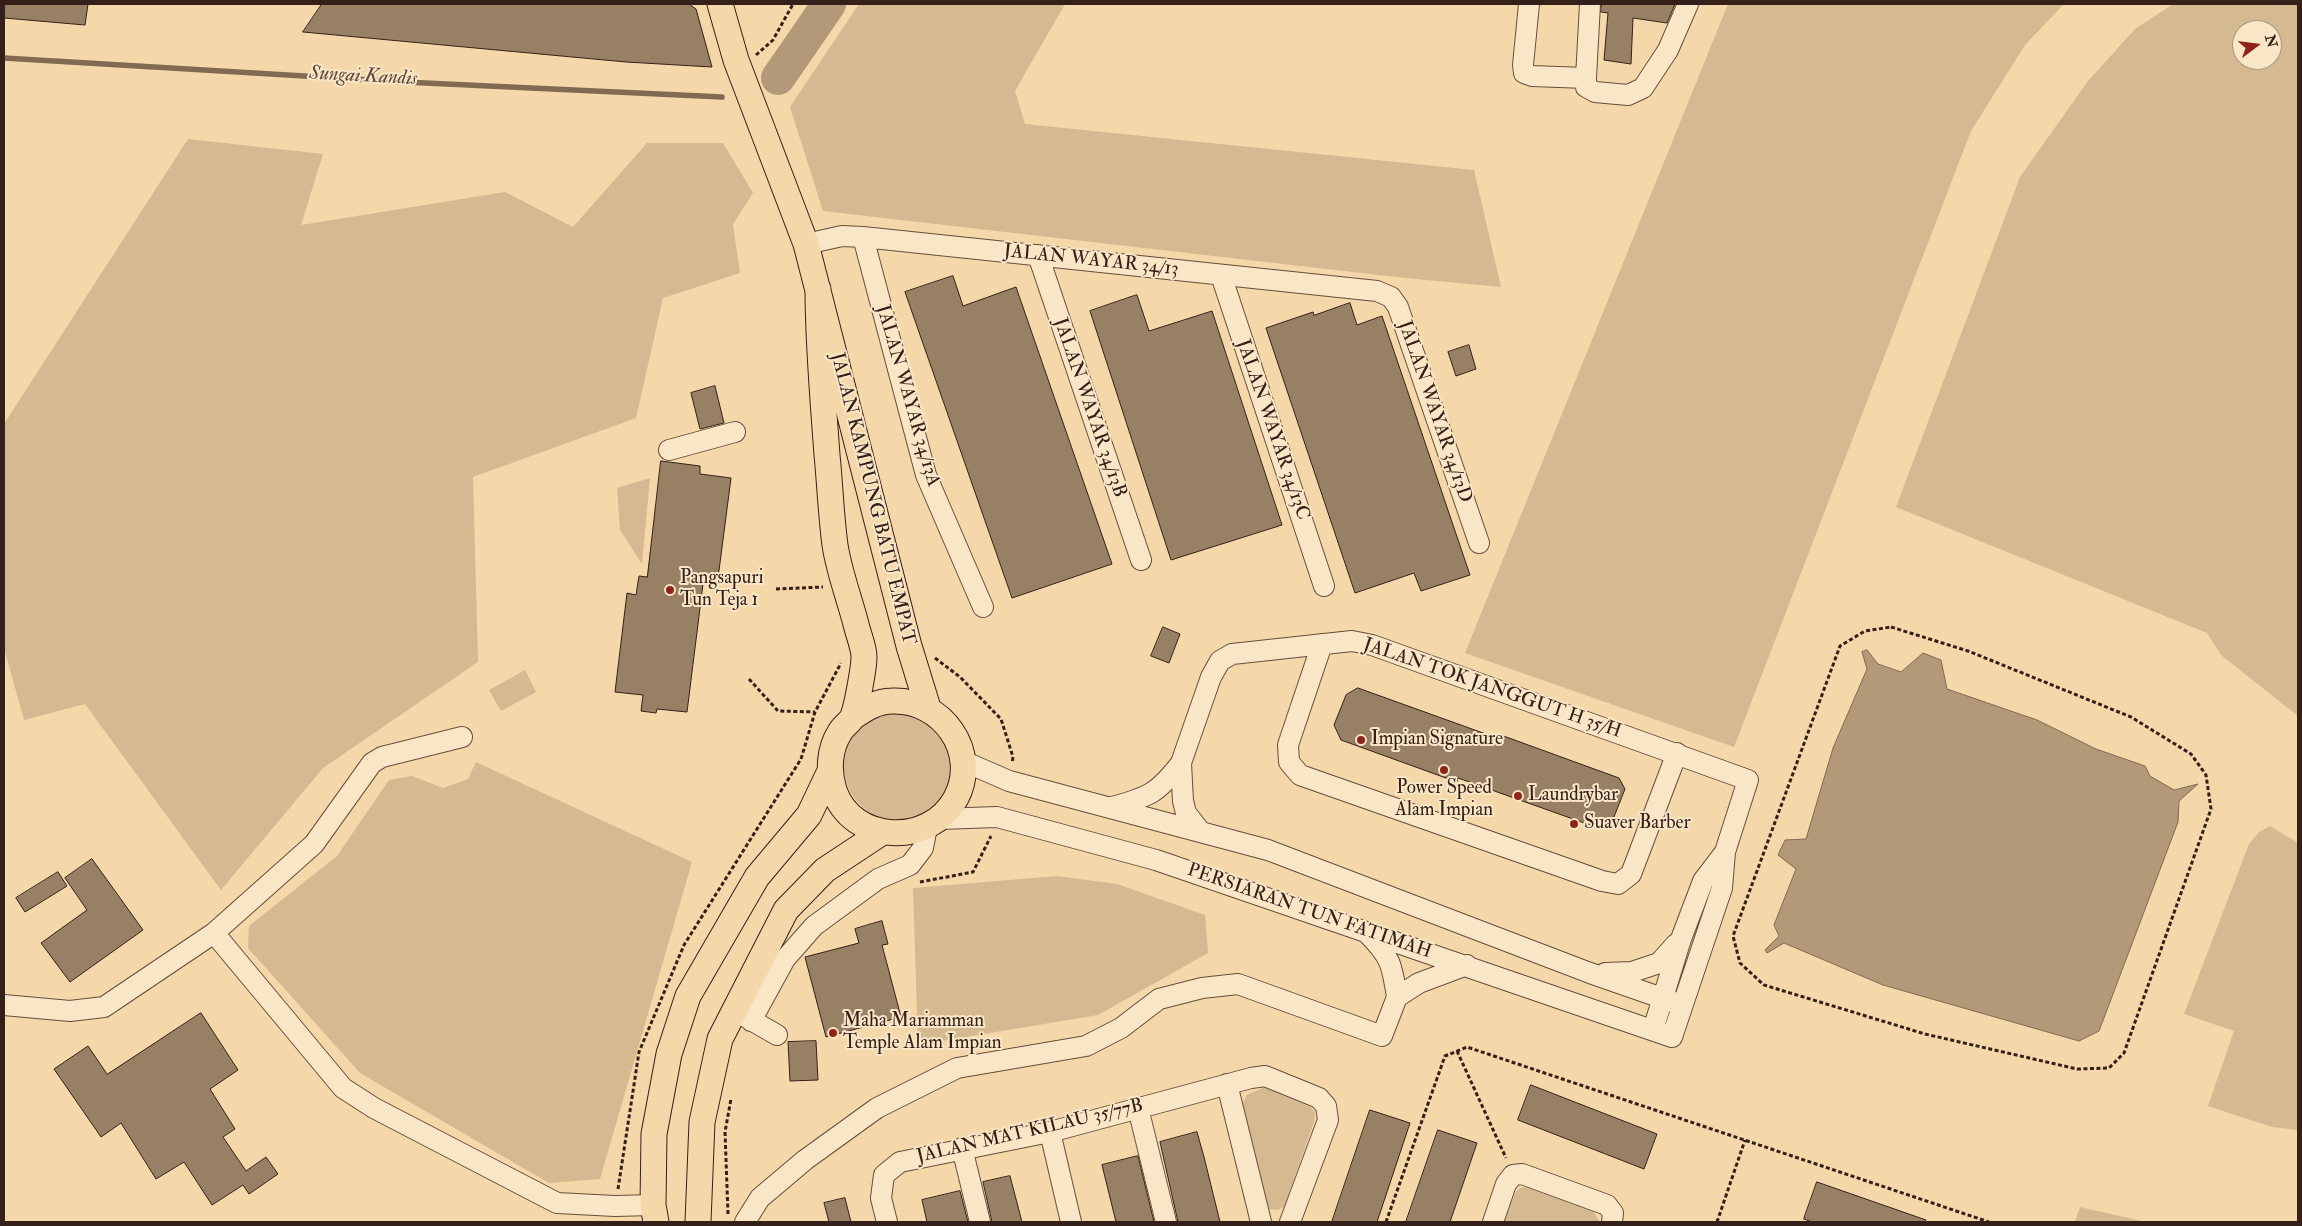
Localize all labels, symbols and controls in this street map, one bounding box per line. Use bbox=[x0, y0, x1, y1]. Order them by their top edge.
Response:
north arrow bbox=[2232, 20, 2282, 70]
text: N bbox=[2261, 33, 2281, 49]
water label: Sungai Kandis bbox=[308, 62, 418, 92]
street label: JALAN WAYAR 34/13 bbox=[1002, 240, 1180, 282]
street label: JALAN WAYAR 34/13A bbox=[870, 303, 944, 489]
street label: JALAN WAYAR 34/13B bbox=[1048, 315, 1130, 501]
street label: JALAN WAYAR 34/13D bbox=[1392, 318, 1476, 506]
street label: JALAN WAYAR 34/13C bbox=[1230, 337, 1314, 523]
street label: JALAN KAMPUNG BATU EMPAT bbox=[825, 350, 919, 648]
place label: Pangsapuri Tun Teja 1 bbox=[680, 568, 763, 612]
marker: Pangsapuri Tun Teja 1 bbox=[664, 584, 676, 596]
street label: JALAN TOK JANGGUT H 35/H bbox=[1360, 634, 1624, 744]
place label: Impian Signature bbox=[1371, 729, 1503, 751]
marker: Impian Signature bbox=[1355, 734, 1367, 746]
marker: Power Speed Alam Impian bbox=[1438, 764, 1450, 776]
place label: Power Speed Alam Impian bbox=[1395, 778, 1493, 822]
place label: Laundrybar bbox=[1528, 785, 1618, 807]
marker: Laundrybar bbox=[1512, 790, 1524, 802]
place label: Suaver Barber bbox=[1584, 813, 1691, 835]
marker: Suaver Barber bbox=[1568, 818, 1580, 830]
street label: PERSIARAN TUN FATIMAH bbox=[1184, 859, 1434, 965]
place label: Maha Mariamman Temple Alam Impian bbox=[843, 1011, 1002, 1055]
marker: Maha Mariamman Temple Alam Impian bbox=[827, 1027, 839, 1039]
street label: JALAN MAT KILAU 35/77B bbox=[915, 1095, 1145, 1169]

